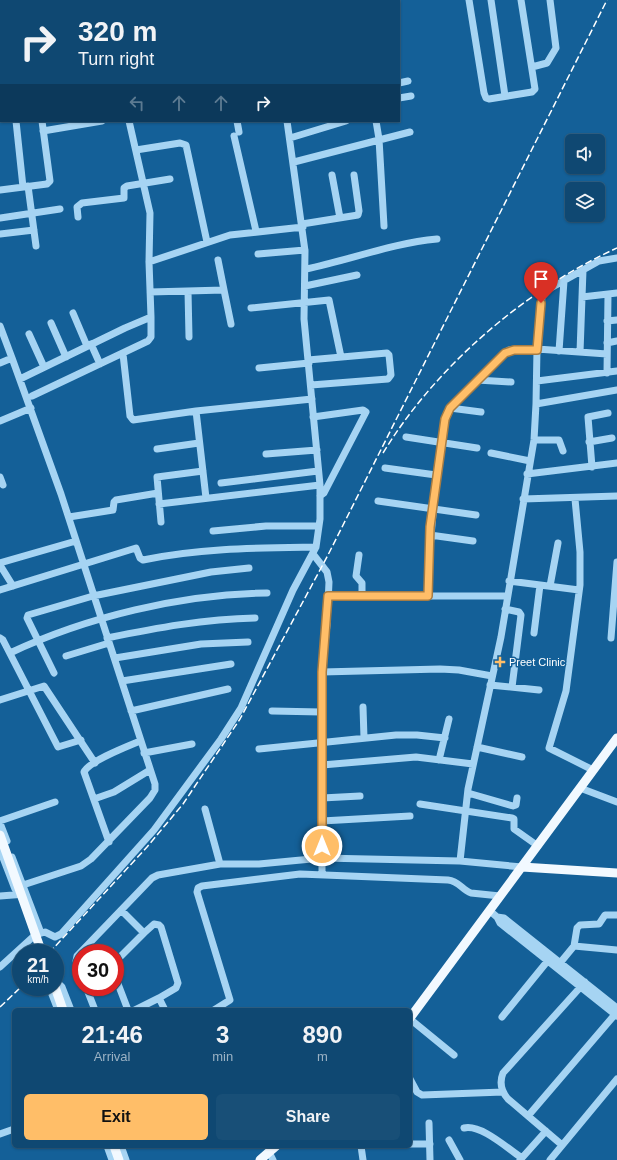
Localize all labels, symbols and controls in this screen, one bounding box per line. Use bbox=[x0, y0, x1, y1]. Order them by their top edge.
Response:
icon: right bbox=[12, 16, 64, 68]
text: 320 m bbox=[78, 16, 157, 47]
text: Turn right bbox=[78, 49, 154, 69]
icon: left bbox=[126, 92, 148, 114]
icon: ahead bbox=[168, 92, 190, 114]
icon: ahead bbox=[210, 92, 232, 114]
icon: right bbox=[252, 92, 274, 114]
map controls bbox=[565, 134, 605, 222]
button: sound bbox=[565, 134, 605, 174]
button: layers bbox=[565, 182, 605, 222]
pin bbox=[524, 262, 558, 303]
icon: arrive bbox=[530, 268, 552, 290]
marker: Preet Clinic bbox=[494, 656, 506, 668]
place label: Preet Clinic bbox=[509, 656, 566, 668]
position arrow bbox=[301, 825, 343, 867]
speed limit sign: 30 bbox=[72, 944, 124, 996]
text: 21 bbox=[27, 954, 49, 976]
text: km/h bbox=[27, 974, 49, 985]
text: 21:46 bbox=[81, 1021, 143, 1048]
text: 3 bbox=[216, 1021, 229, 1048]
text: 890 bbox=[303, 1021, 343, 1048]
text: Arrival bbox=[94, 1049, 131, 1064]
text: min bbox=[212, 1049, 233, 1064]
text: m bbox=[317, 1049, 328, 1064]
button: Exit bbox=[24, 1094, 208, 1140]
button: Share bbox=[216, 1094, 400, 1140]

